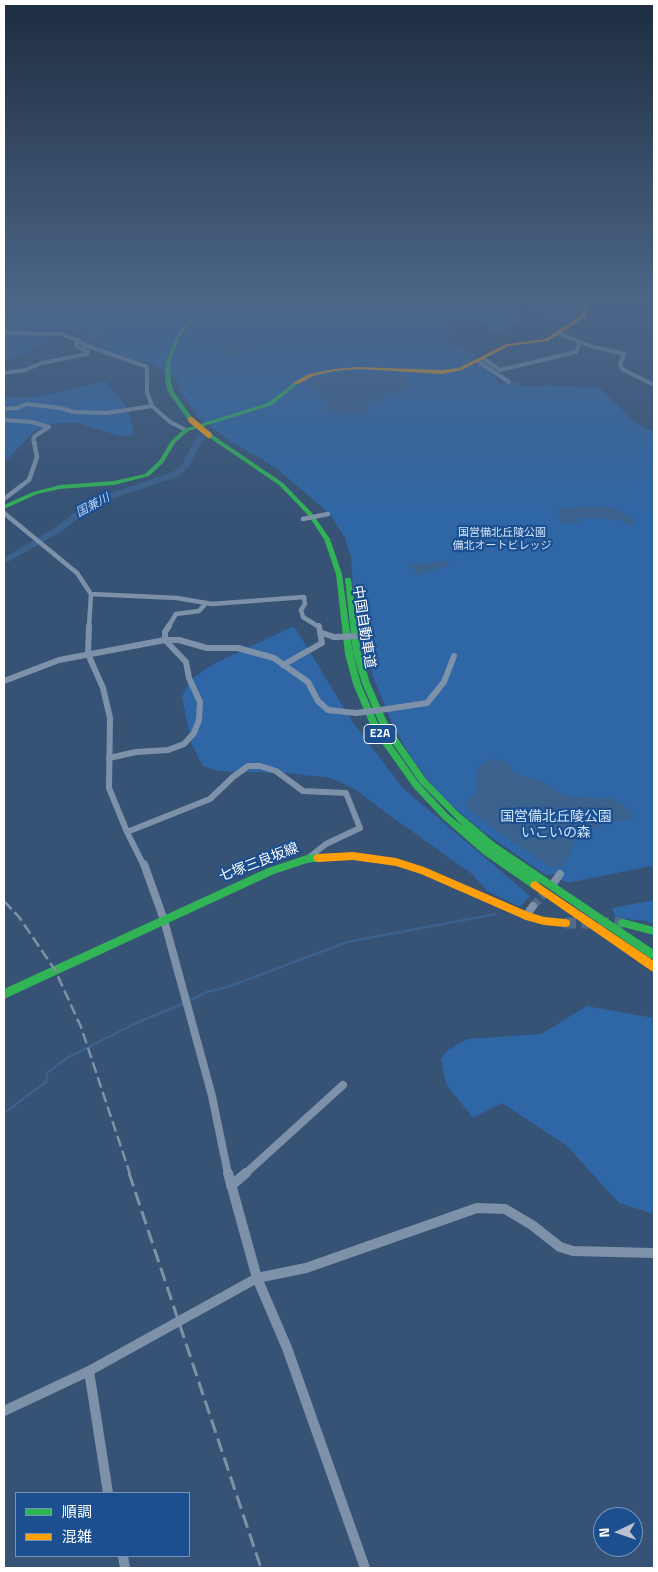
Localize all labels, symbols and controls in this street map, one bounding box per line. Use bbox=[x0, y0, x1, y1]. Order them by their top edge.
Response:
water label: 国兼川 bbox=[74, 491, 112, 521]
park label: 国営備北丘陵公園 備北オートビレッジ bbox=[453, 526, 551, 552]
street label: 中国自動車道 bbox=[348, 584, 378, 670]
road number: E2A bbox=[364, 724, 396, 744]
park label: 国営備北丘陵公園 いこいの森 bbox=[500, 810, 612, 842]
street label: 七塚三良坂線 bbox=[217, 840, 301, 886]
legend bbox=[15, 1492, 190, 1557]
text: 順調 bbox=[62, 1500, 92, 1523]
north arrow bbox=[593, 1507, 643, 1557]
text: 混雑 bbox=[62, 1525, 92, 1548]
text: N bbox=[593, 1527, 614, 1538]

